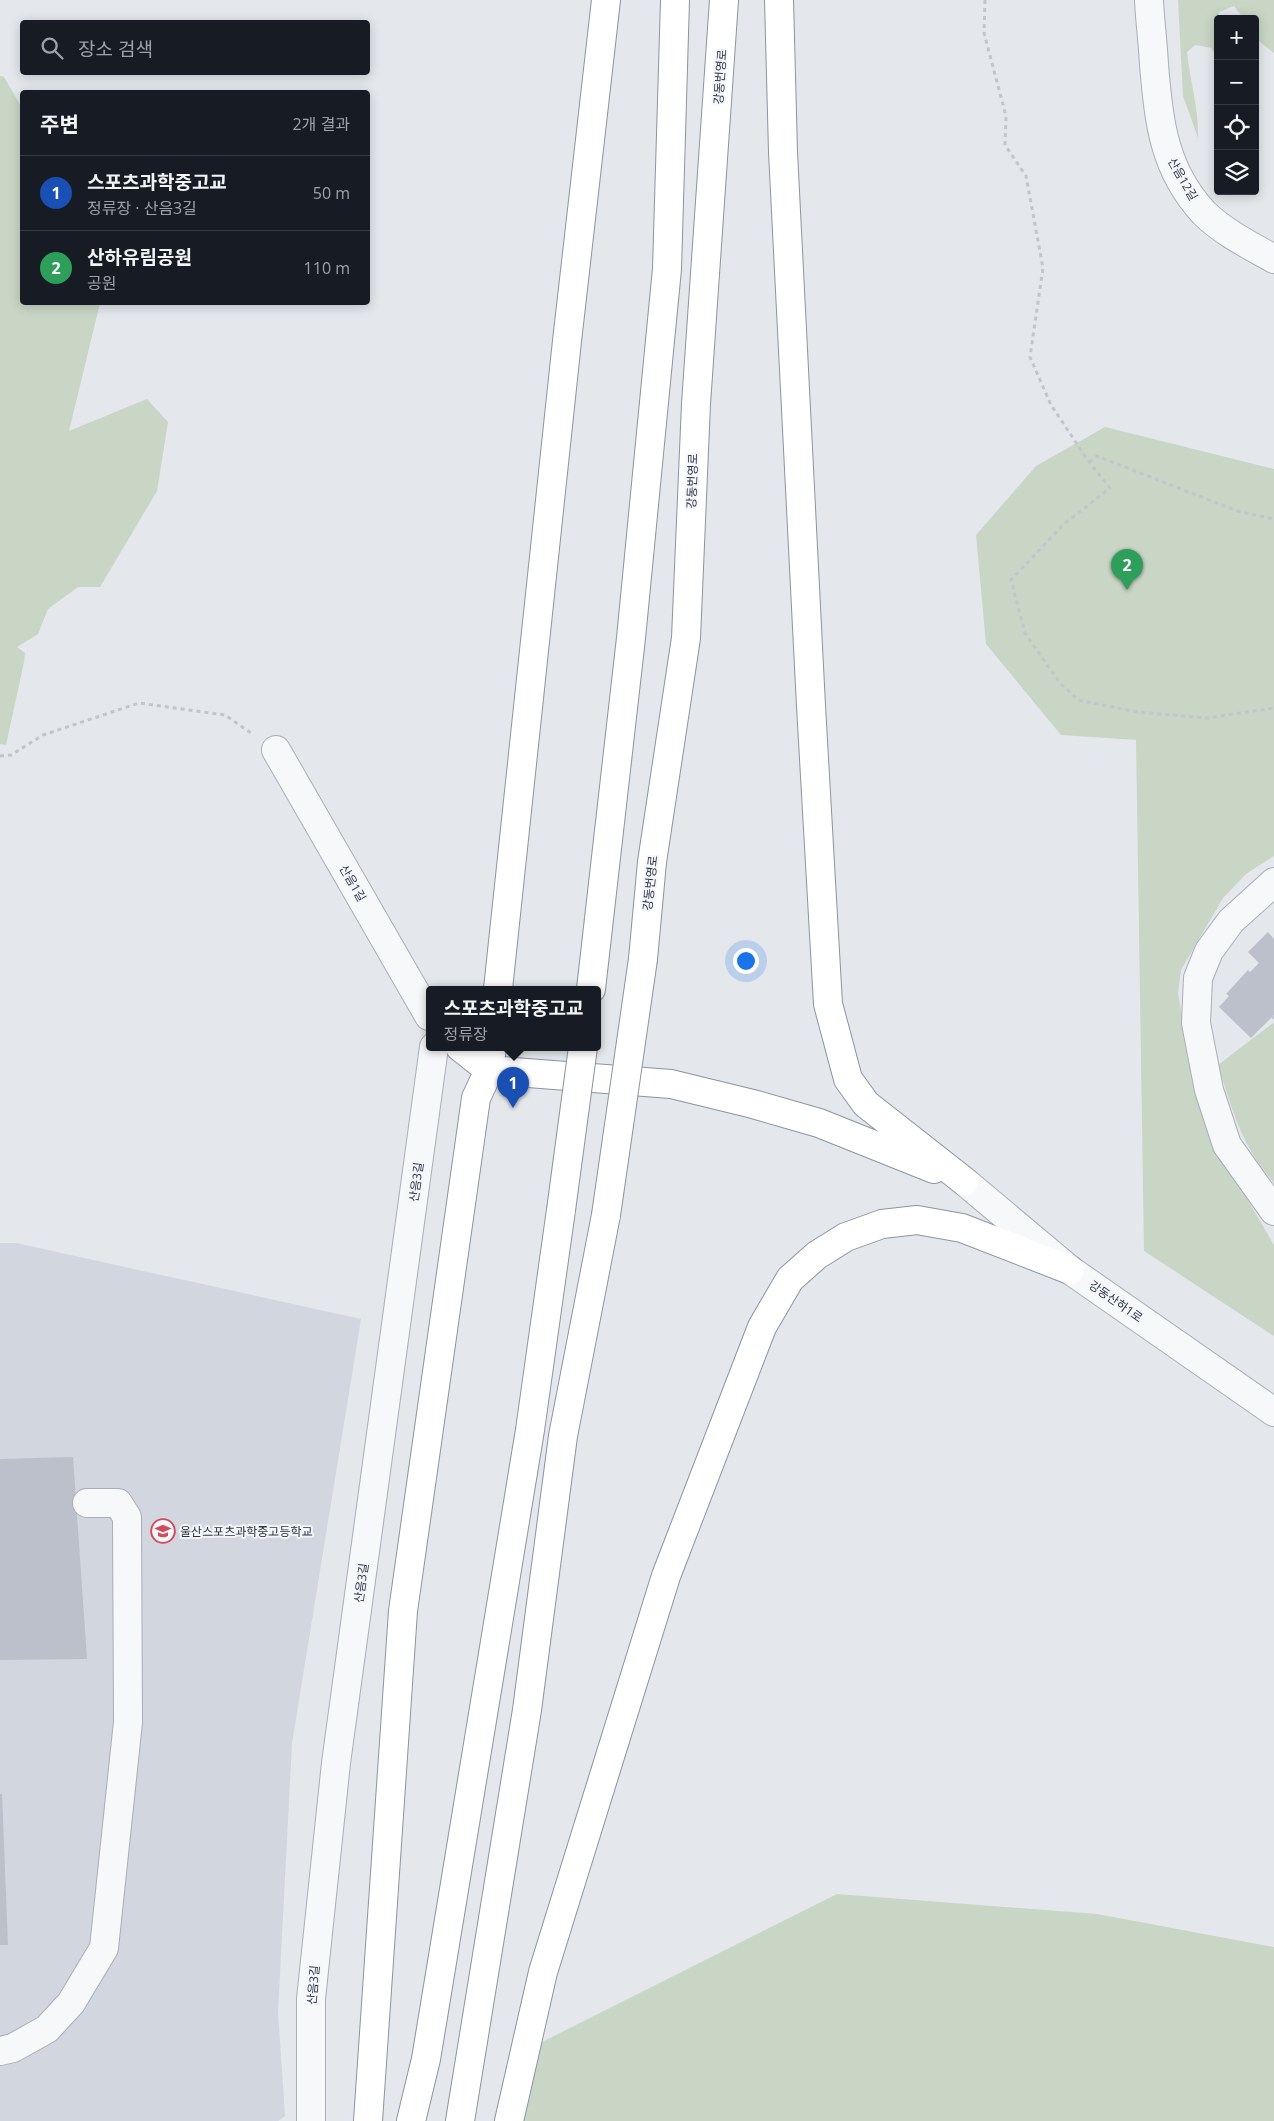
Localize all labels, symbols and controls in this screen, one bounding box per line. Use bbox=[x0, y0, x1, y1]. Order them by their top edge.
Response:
map controls bbox=[1214, 15, 1259, 195]
button: + bbox=[1214, 15, 1259, 60]
search box bbox=[20, 20, 370, 75]
icon: search bbox=[38, 34, 66, 62]
text: 장소 검색 bbox=[78, 36, 153, 62]
street label: 강동번영로 bbox=[710, 49, 730, 105]
button: − bbox=[1214, 60, 1259, 105]
button: locate bbox=[1214, 105, 1259, 150]
text: 주변 bbox=[40, 110, 79, 138]
text: 2개 결과 bbox=[293, 113, 350, 135]
button: layers bbox=[1214, 150, 1259, 195]
street label: 산음12길 bbox=[1164, 154, 1202, 204]
text: 스포츠과학중고교 bbox=[87, 169, 227, 195]
text: 1 bbox=[51, 182, 61, 204]
text: 50 m bbox=[313, 182, 350, 204]
text: 정류장 · 산음3길 bbox=[87, 197, 197, 219]
text: 산하유림공원 bbox=[87, 244, 192, 270]
text: 2 bbox=[51, 257, 61, 279]
text: 110 m bbox=[304, 257, 350, 279]
text: 공원 bbox=[87, 272, 116, 294]
street label: 강동번영로 bbox=[683, 453, 701, 509]
pin: 2 bbox=[1111, 549, 1143, 590]
street label: 강동번영로 bbox=[639, 855, 661, 911]
street label: 산음1길 bbox=[336, 861, 370, 905]
your location bbox=[733, 948, 759, 974]
popup bbox=[426, 986, 601, 1051]
text: 스포츠과학중고교 bbox=[444, 995, 583, 1021]
text: 정류장 bbox=[444, 1023, 488, 1045]
pin: 1 bbox=[497, 1067, 529, 1108]
street label: 산음3길 bbox=[405, 1161, 427, 1203]
street label: 강동산하1로 bbox=[1086, 1276, 1146, 1326]
school or university icon: 울산스포츠과학중고등학교 bbox=[150, 1518, 176, 1544]
place label: 울산스포츠과학중고등학교 bbox=[180, 1523, 312, 1540]
street label: 산음3길 bbox=[350, 1562, 372, 1604]
street label: 산음3길 bbox=[303, 1964, 323, 2006]

